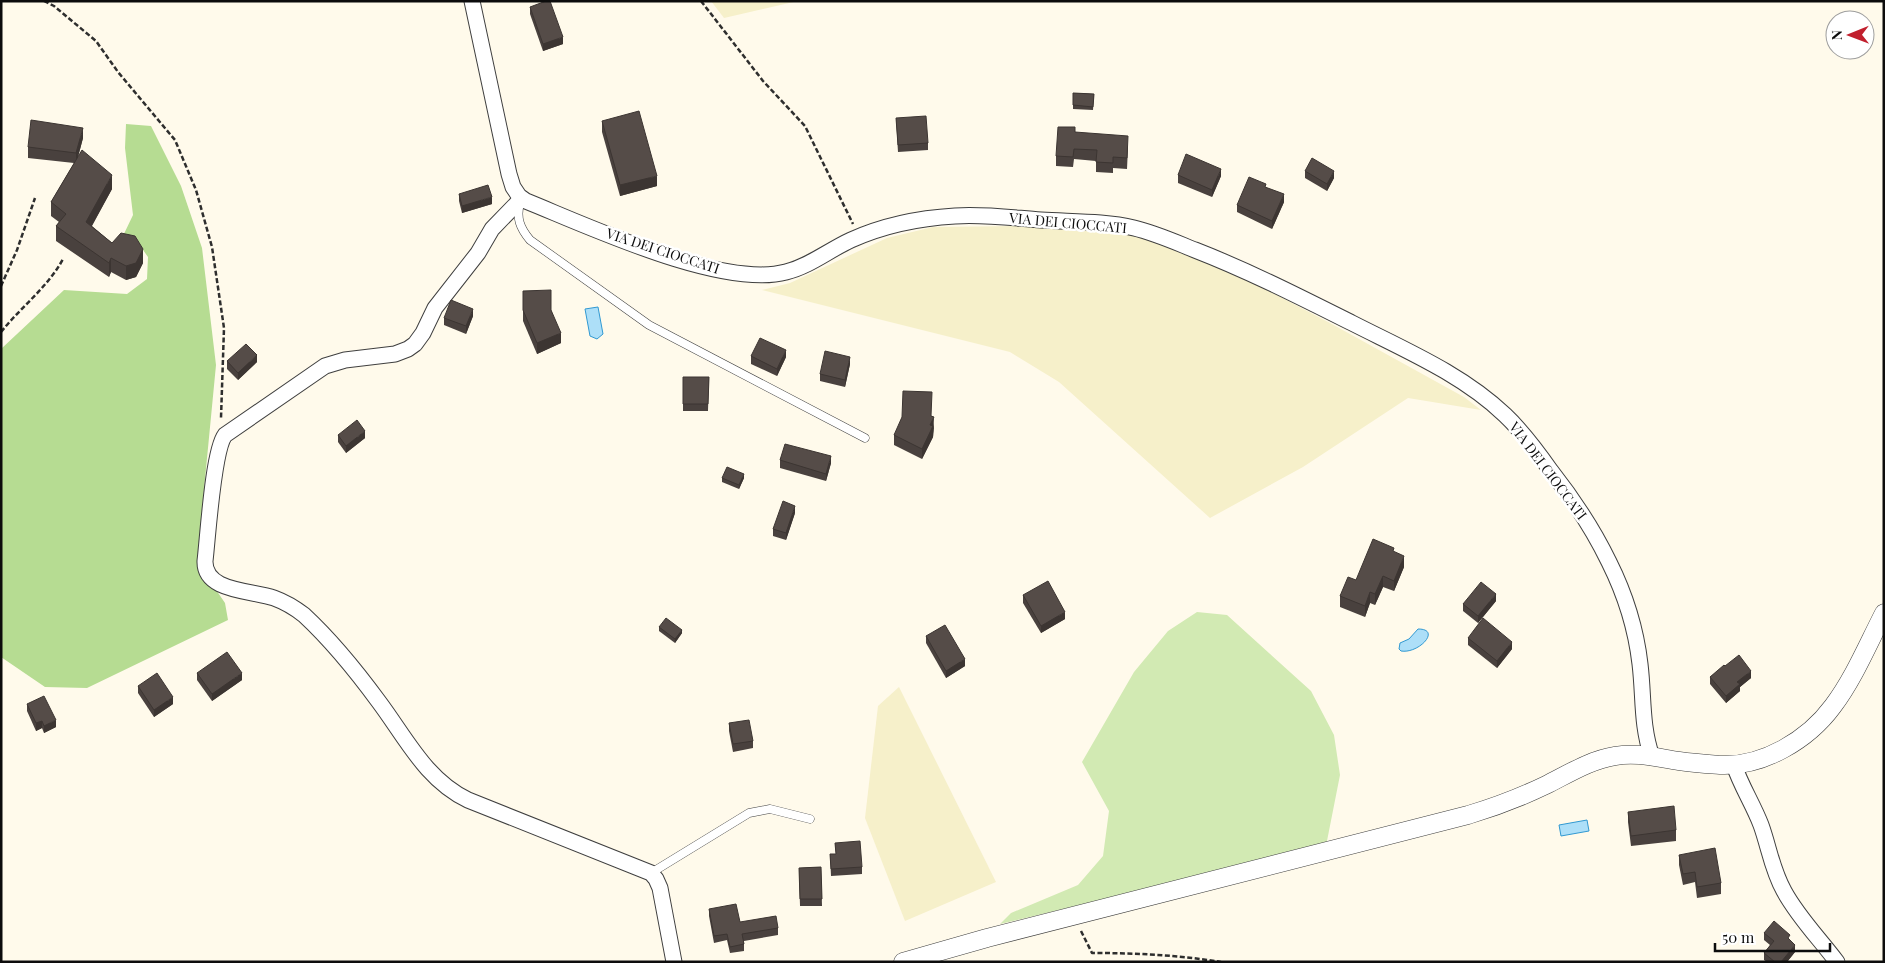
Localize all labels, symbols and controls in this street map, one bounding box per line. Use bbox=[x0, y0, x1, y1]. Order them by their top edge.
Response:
north arrow bbox=[1825, 10, 1875, 60]
text: N bbox=[1827, 30, 1846, 40]
street label: VIA DEI CIOCCATI bbox=[1007, 208, 1128, 237]
street label: VIA DEI CIOCCATI bbox=[603, 223, 722, 278]
street label: VIA DEI CIOCCATI bbox=[1505, 417, 1592, 524]
scale bar bbox=[1715, 920, 1830, 952]
text: 50 m bbox=[1722, 927, 1755, 947]

